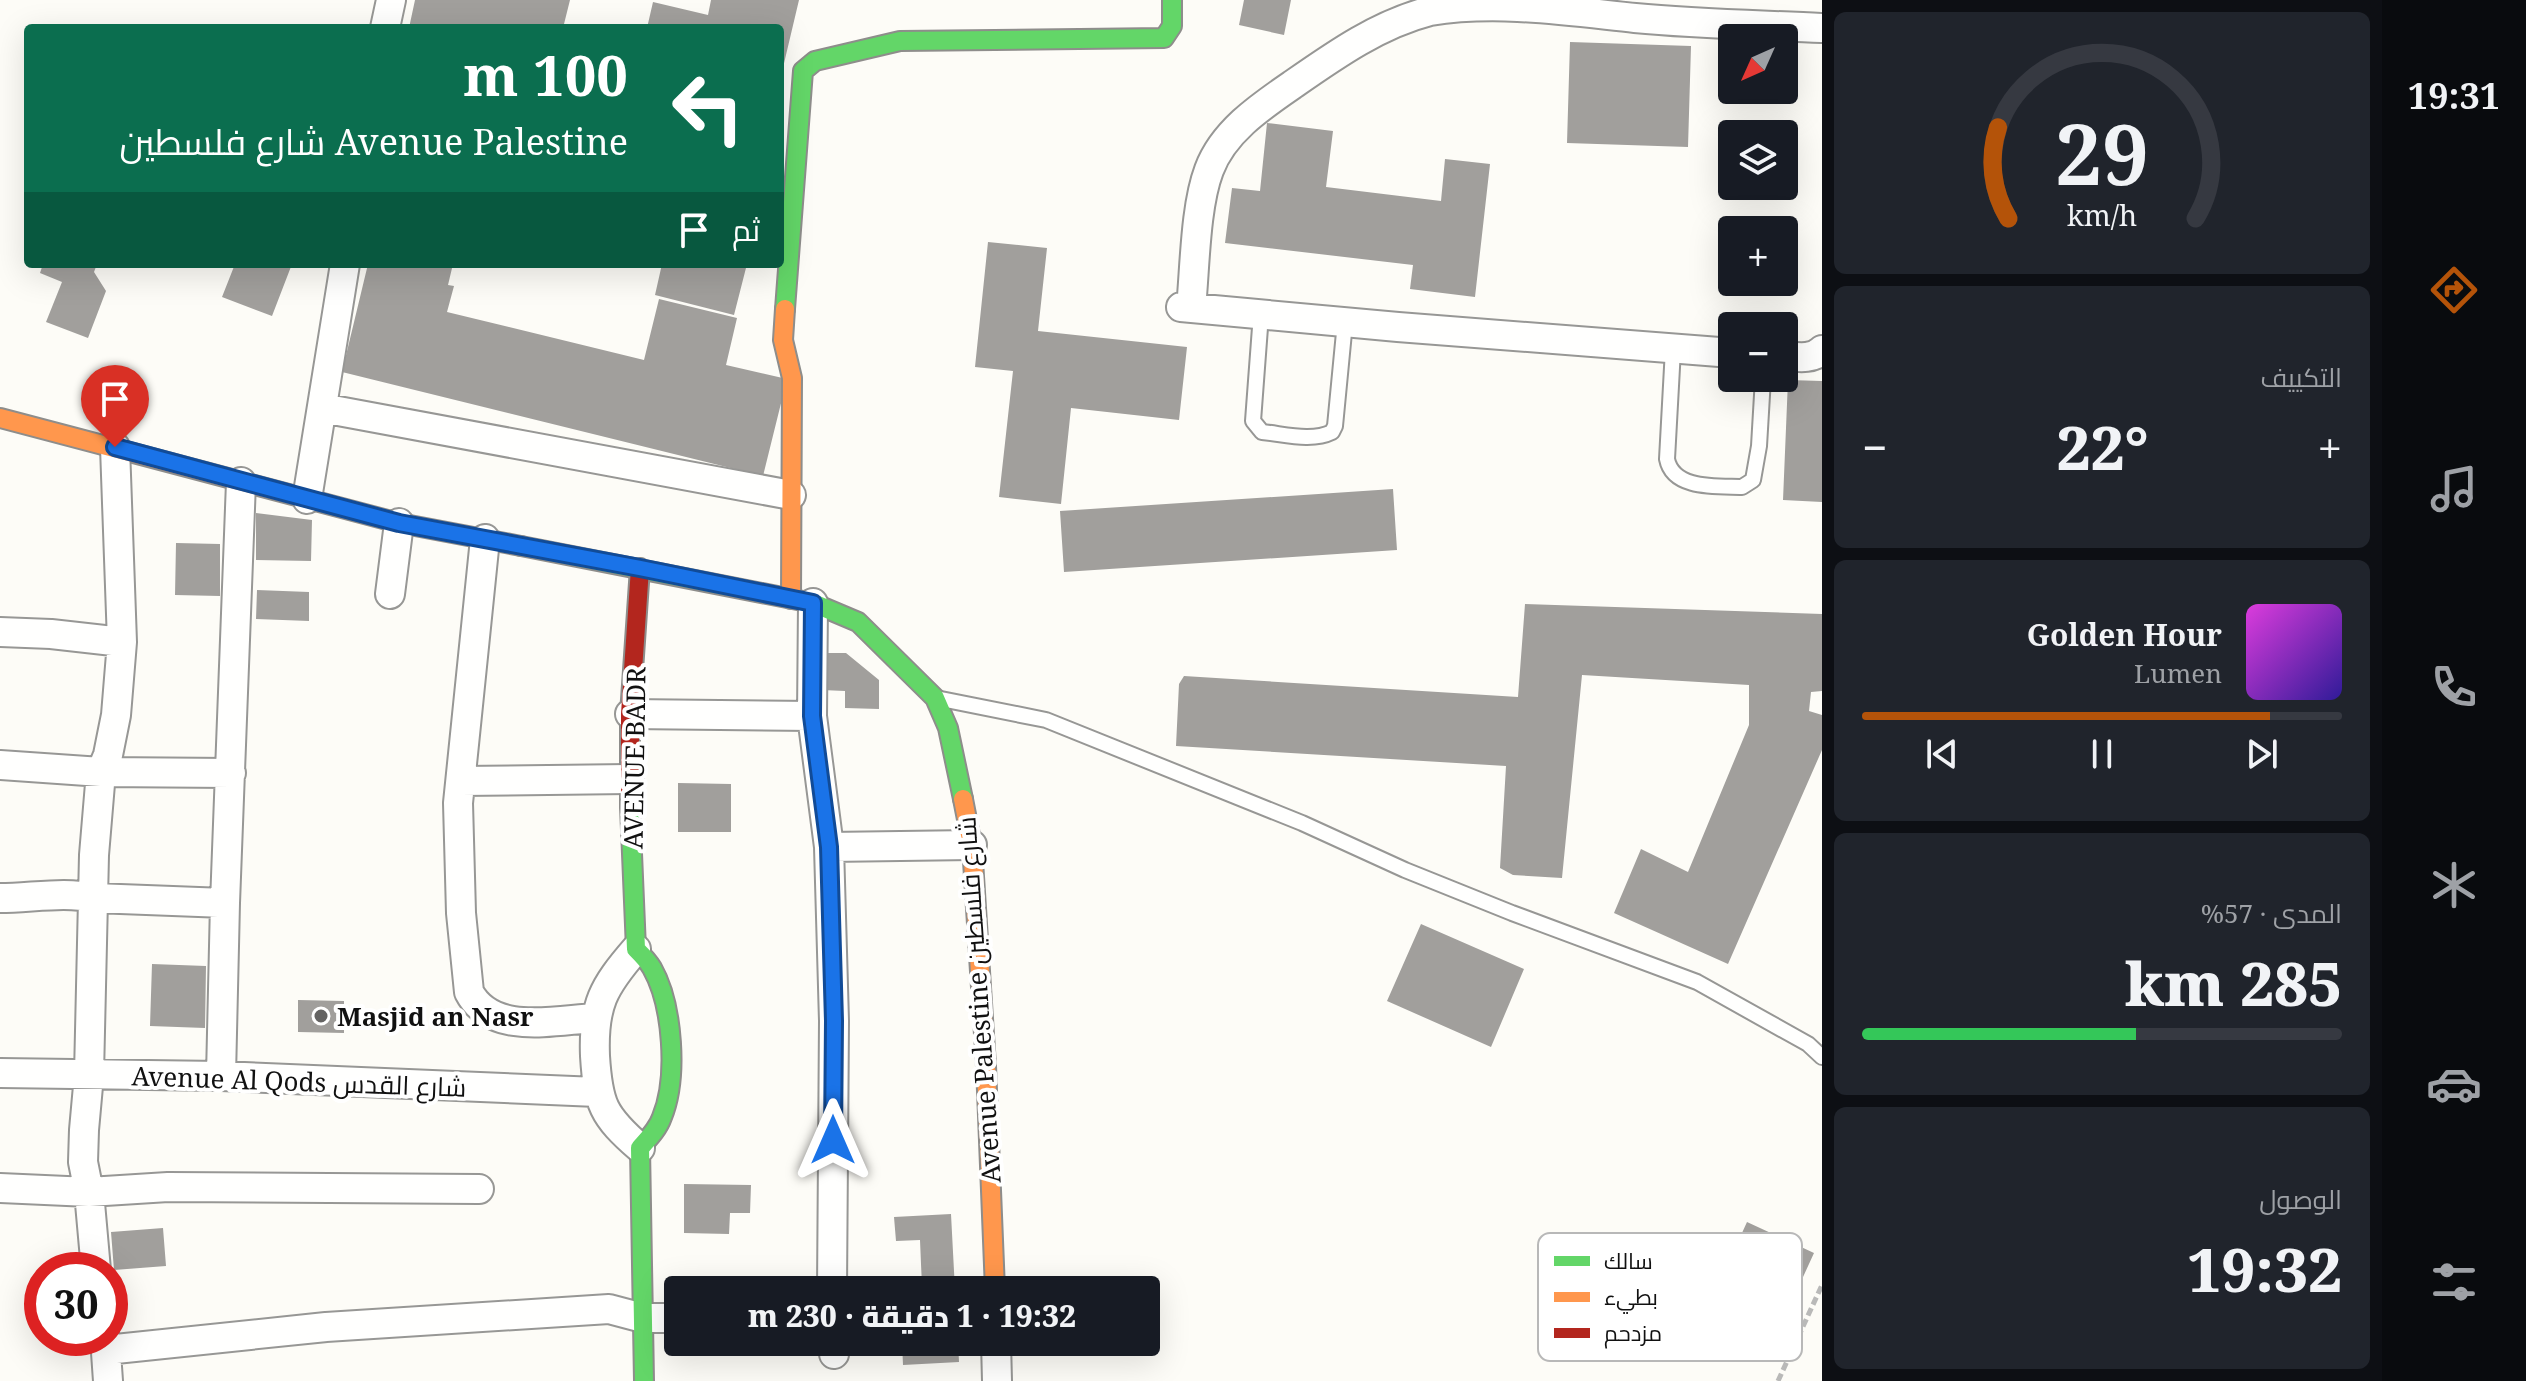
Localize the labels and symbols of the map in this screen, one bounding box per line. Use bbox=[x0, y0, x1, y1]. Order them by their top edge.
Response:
north arrow bbox=[1718, 24, 1798, 104]
pin bbox=[81, 365, 149, 447]
street label: AVENUE BADR bbox=[614, 666, 654, 849]
street label: Avenue Palestine شارع فلسطين bbox=[947, 816, 1009, 1184]
place label: Masjid an Nasr bbox=[337, 998, 534, 1034]
marker: Masjid an Nasr bbox=[312, 1007, 330, 1025]
street label: Avenue Al Qods شارع القدس bbox=[131, 1057, 467, 1105]
position arrow bbox=[791, 1098, 875, 1182]
legend bbox=[1538, 1233, 1802, 1361]
text: سالك bbox=[1604, 1245, 1653, 1275]
speed limit sign: 30 bbox=[24, 1252, 128, 1356]
text: بطيء bbox=[1604, 1281, 1658, 1314]
text: مزدحم bbox=[1604, 1317, 1662, 1349]

